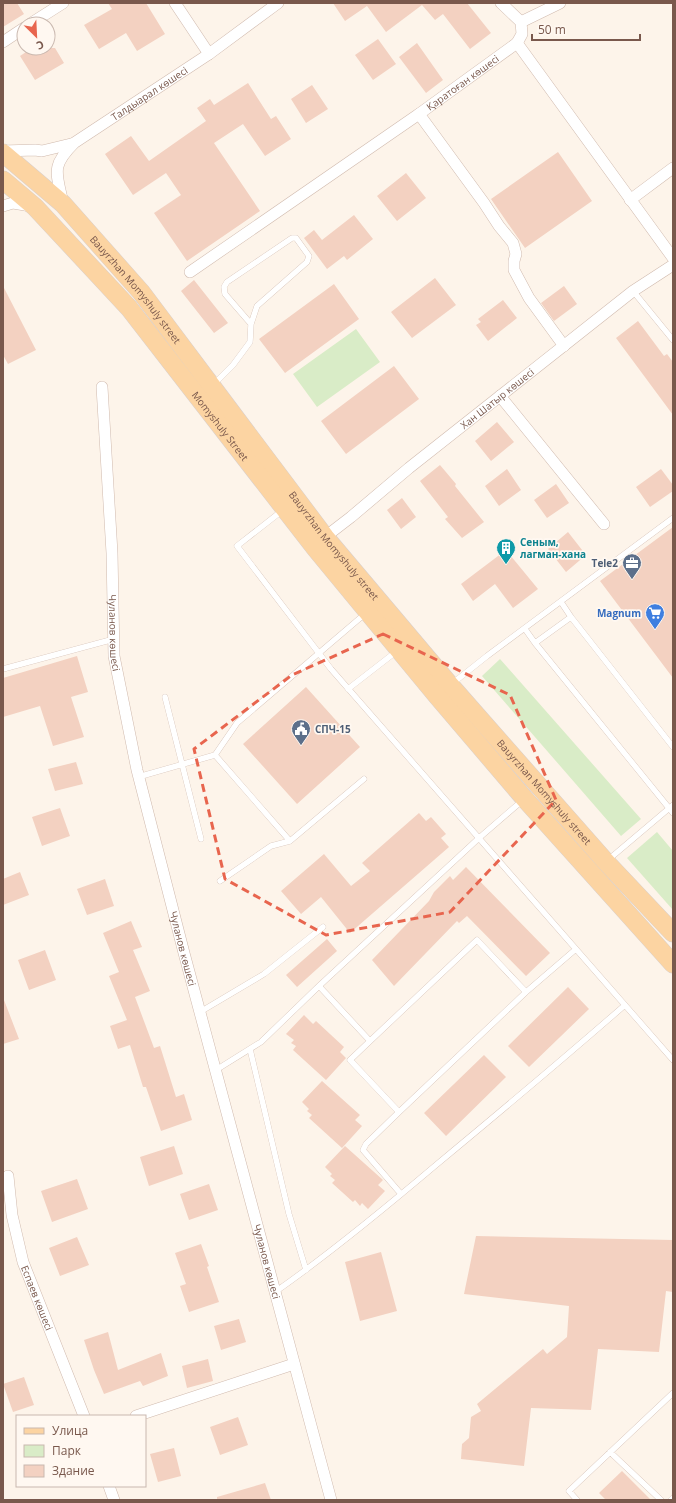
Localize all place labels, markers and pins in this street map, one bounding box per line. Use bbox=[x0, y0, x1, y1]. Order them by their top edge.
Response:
place label: Сеным, лагман-хана bbox=[520, 535, 586, 561]
building icon: Сеным, лагман-хана bbox=[495, 537, 517, 565]
office icon: Tele2 bbox=[621, 552, 643, 580]
place label: Tele2 bbox=[592, 556, 618, 570]
supermarket icon: Magnum bbox=[644, 602, 666, 630]
place label: Magnum bbox=[597, 606, 641, 620]
public building icon: СПЧ-15 bbox=[290, 718, 312, 746]
place label: СПЧ-15 bbox=[315, 722, 351, 736]

